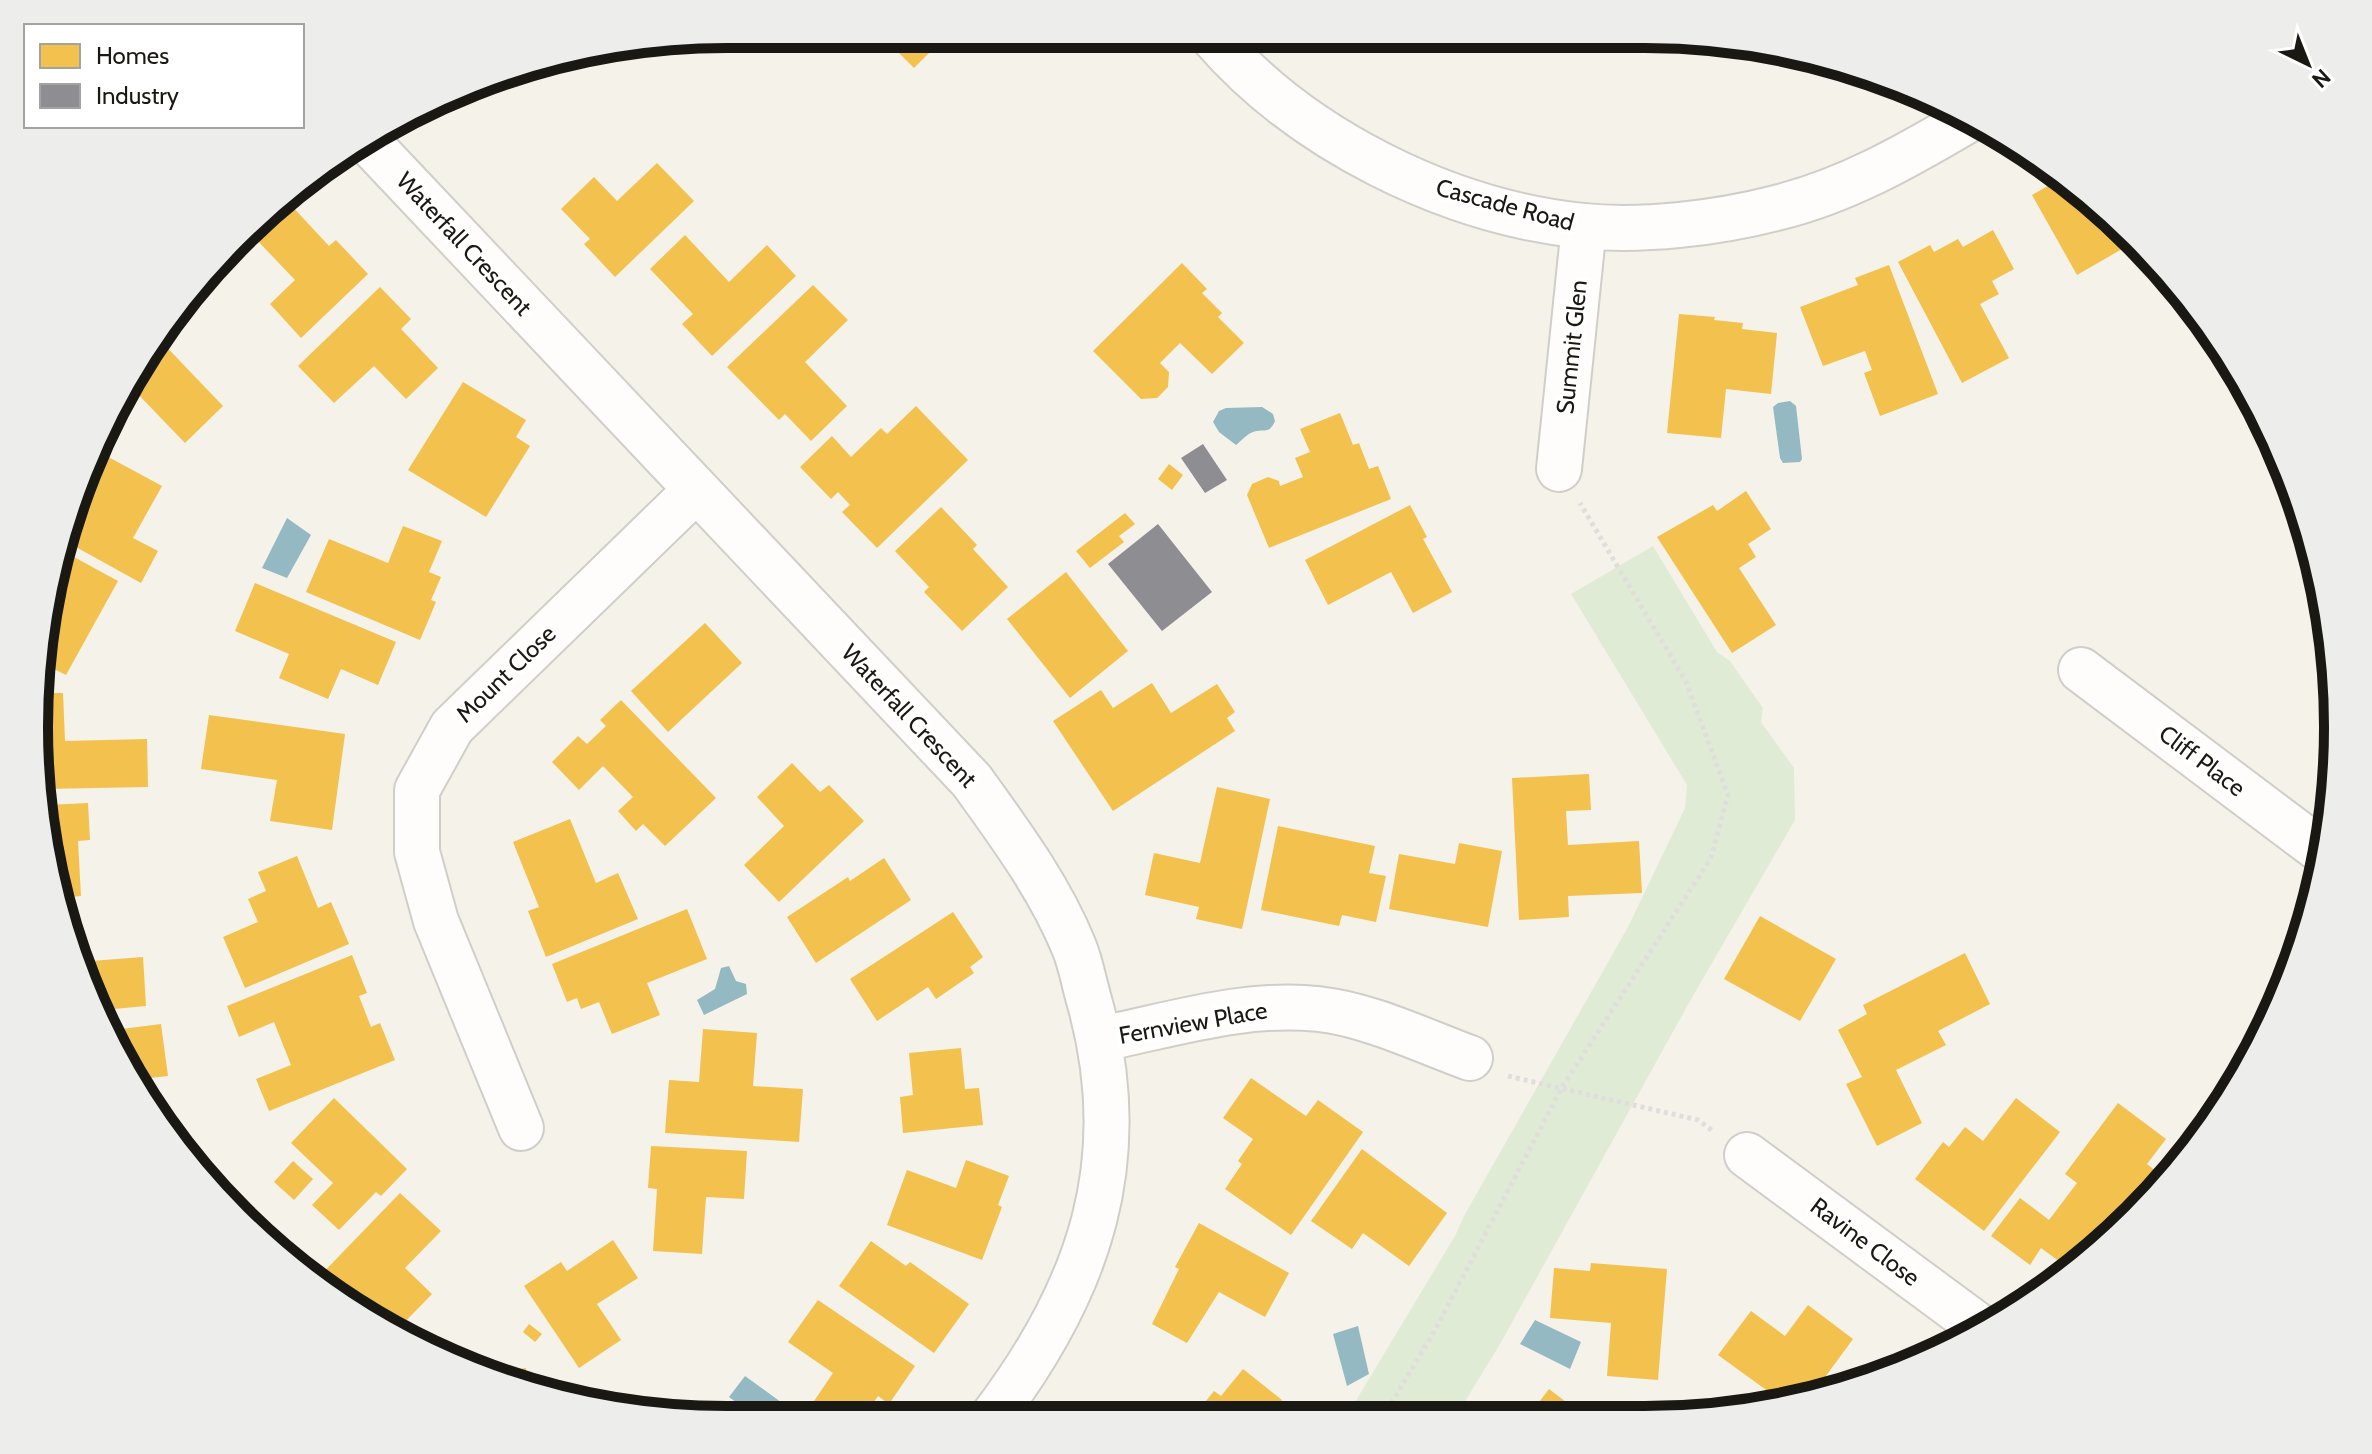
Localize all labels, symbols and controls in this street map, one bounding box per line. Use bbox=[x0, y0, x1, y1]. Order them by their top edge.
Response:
legend bbox=[24, 24, 304, 128]
north arrow bbox=[2268, 24, 2348, 104]
text: Homes bbox=[96, 41, 169, 70]
text: N bbox=[2306, 63, 2336, 93]
text: Industry bbox=[96, 81, 179, 110]
street label: Waterfall Crescent bbox=[391, 166, 538, 321]
street label: Cascade Road bbox=[1433, 172, 1577, 237]
street label: Summit Glen bbox=[1550, 279, 1593, 415]
street label: Mount Close bbox=[450, 619, 562, 728]
street label: Waterfall Crescent bbox=[836, 638, 983, 793]
street label: Cliff Place bbox=[2153, 719, 2251, 802]
street label: Fernview Place bbox=[1116, 995, 1269, 1050]
street label: Ravine Close bbox=[1805, 1191, 1926, 1292]

